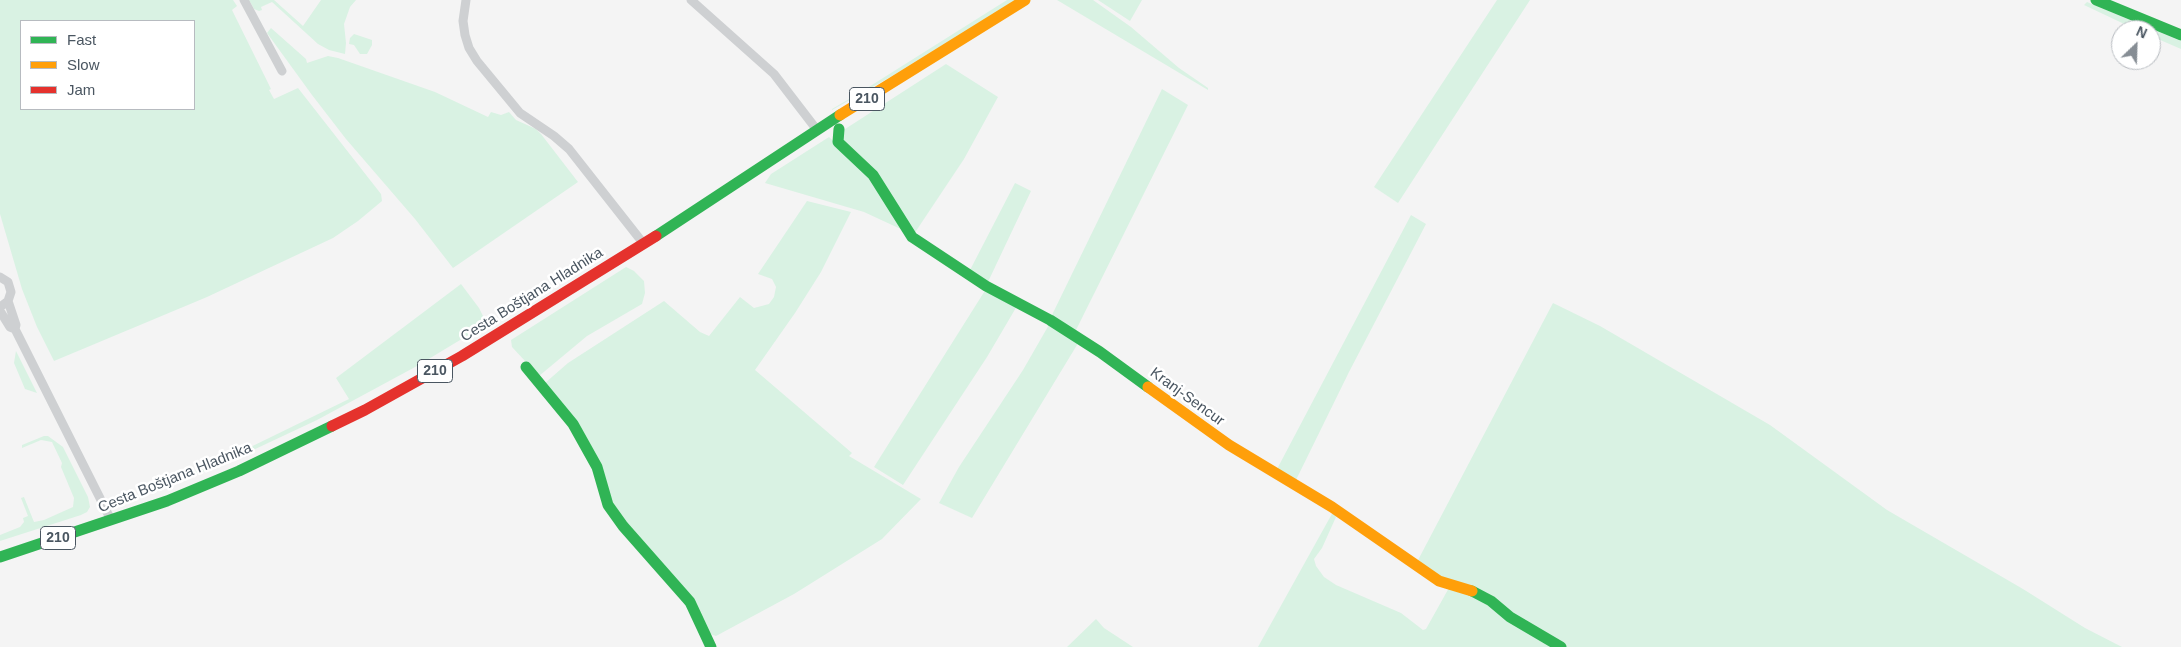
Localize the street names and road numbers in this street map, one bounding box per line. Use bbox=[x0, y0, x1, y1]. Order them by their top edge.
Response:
road number: 210 bbox=[850, 88, 884, 110]
street label: Cesta Boštjana Hladnika bbox=[458, 244, 606, 346]
road number: 210 bbox=[418, 360, 452, 382]
street label: Kranj-Sencur bbox=[1146, 364, 1228, 430]
street label: Cesta Boštjana Hladnika bbox=[95, 439, 255, 517]
road number: 210 bbox=[40, 526, 76, 550]

